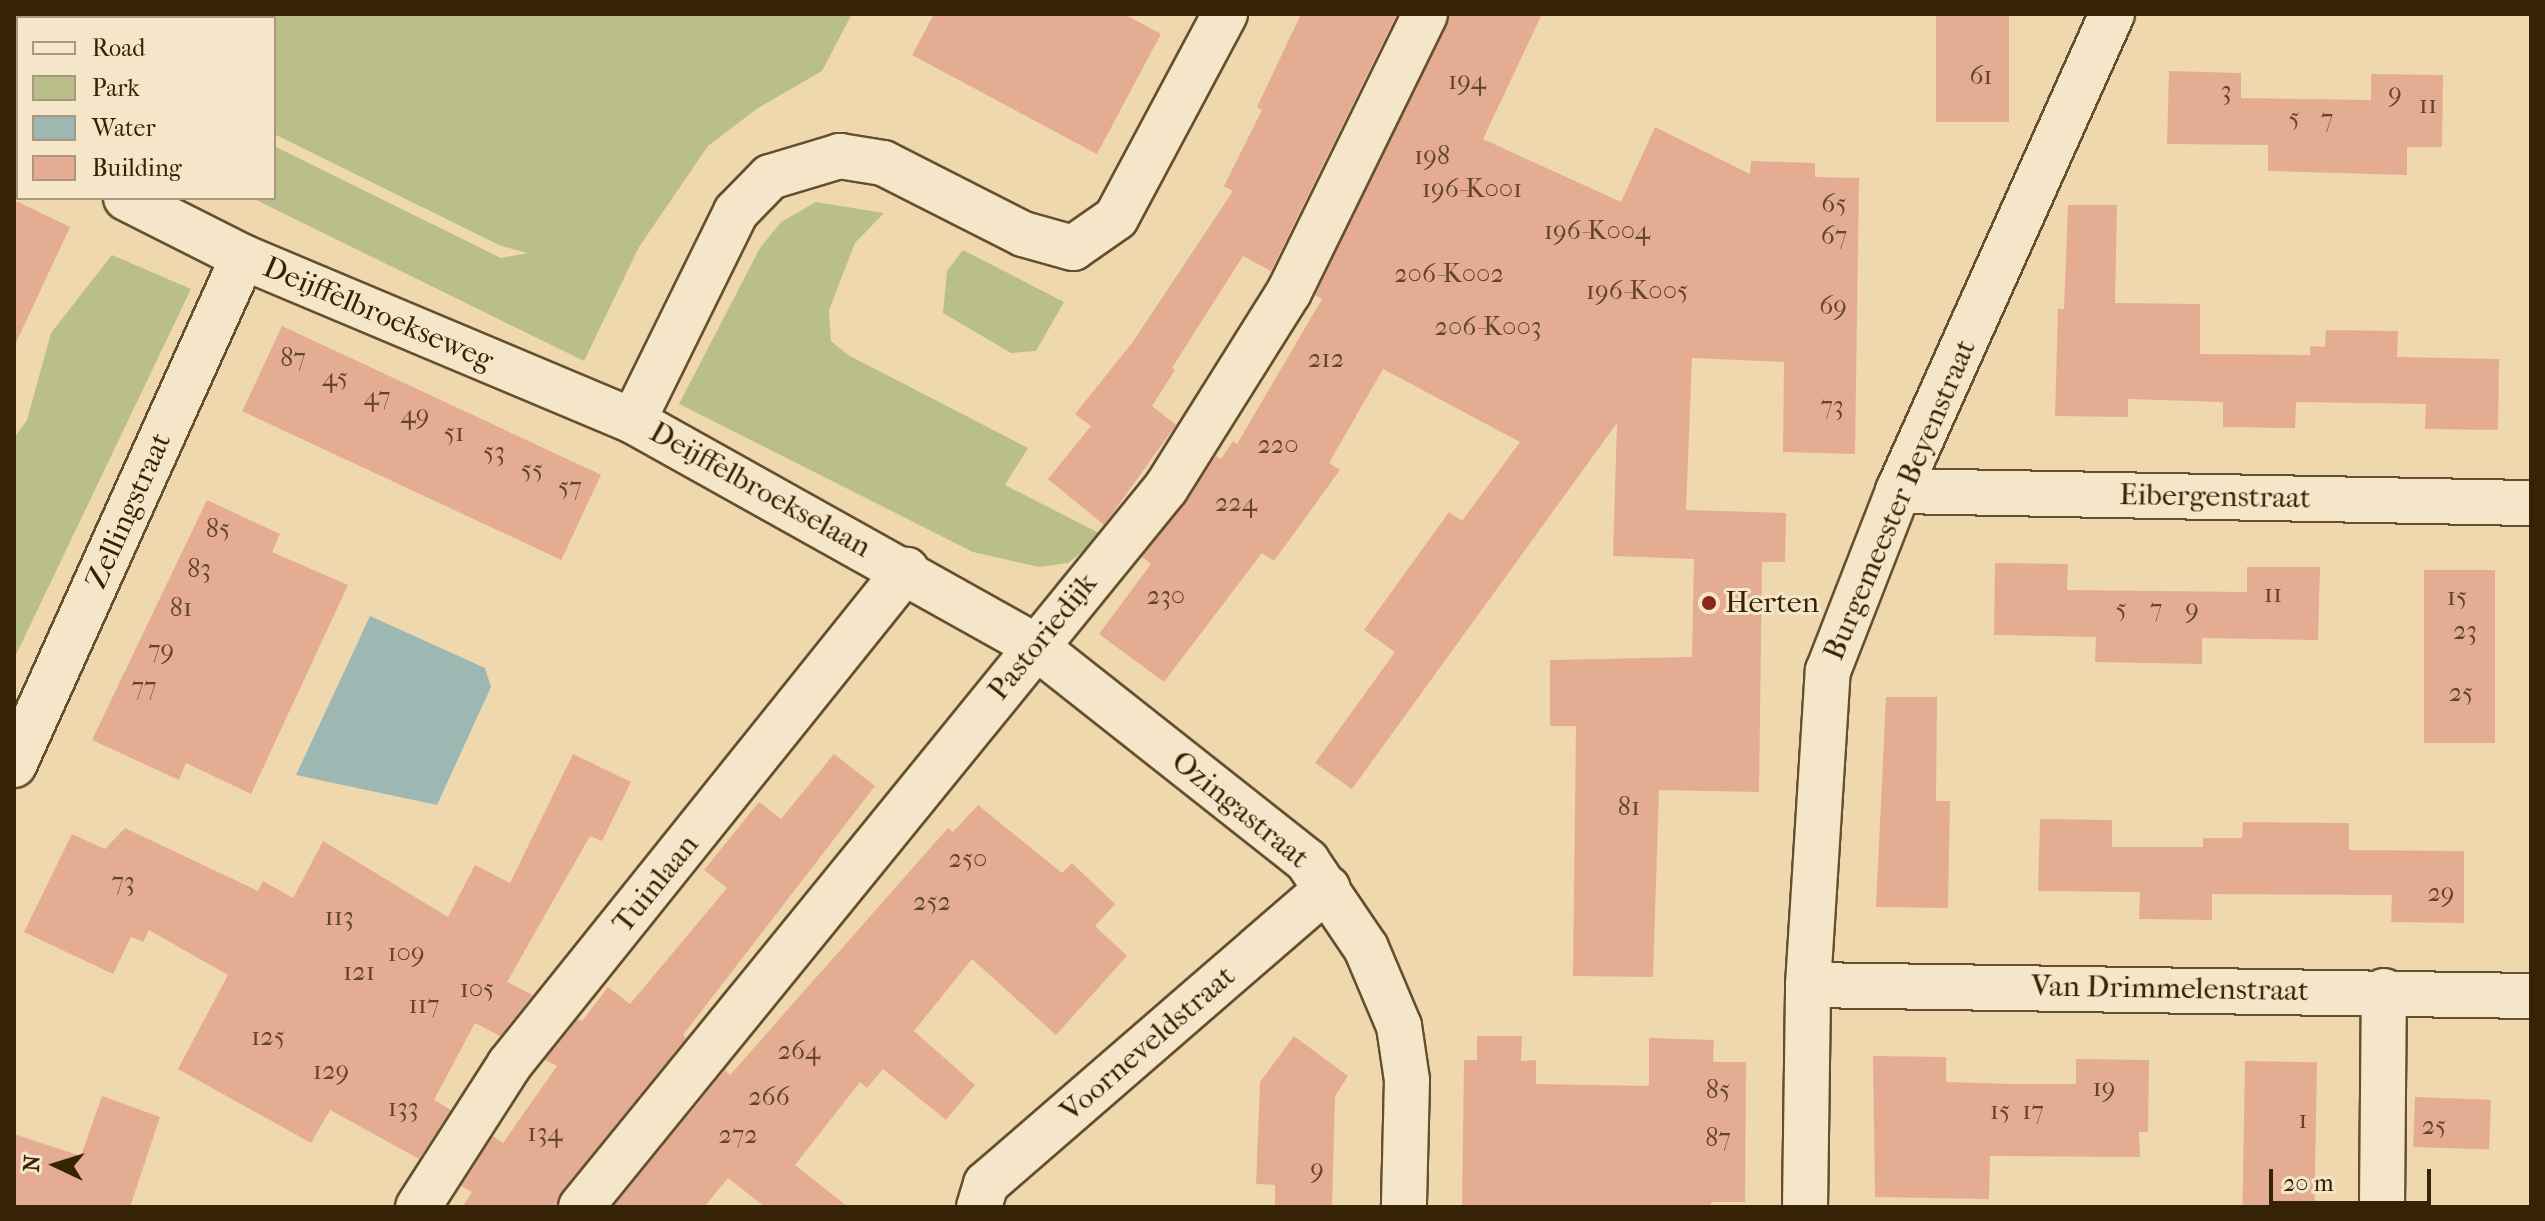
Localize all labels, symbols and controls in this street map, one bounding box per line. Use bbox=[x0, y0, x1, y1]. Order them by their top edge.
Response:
legend bbox=[16, 16, 276, 200]
text: Road bbox=[92, 34, 145, 62]
house number: 61 bbox=[1969, 60, 1993, 92]
house number: 194 bbox=[1448, 65, 1486, 97]
text: Park bbox=[92, 74, 140, 102]
house number: 3 bbox=[2221, 75, 2231, 107]
house number: 9 bbox=[2388, 77, 2402, 109]
house number: 11 bbox=[2419, 89, 2437, 121]
house number: 5 bbox=[2288, 102, 2300, 134]
house number: 7 bbox=[2321, 103, 2333, 135]
text: Water bbox=[92, 114, 156, 142]
house number: 198 bbox=[1414, 140, 1450, 172]
text: Building bbox=[92, 154, 182, 182]
house number: 196-K001 bbox=[1422, 173, 1522, 205]
house number: 65 bbox=[1821, 188, 1847, 220]
house number: 196-K004 bbox=[1544, 215, 1650, 247]
house number: 67 bbox=[1821, 220, 1847, 252]
street label: Deijffelbroekseweg bbox=[258, 249, 498, 379]
house number: 206-K002 bbox=[1394, 258, 1504, 290]
house number: 196-K005 bbox=[1586, 275, 1688, 307]
house number: 69 bbox=[1819, 290, 1847, 322]
house number: 206-K003 bbox=[1435, 311, 1541, 343]
street label: Burgemeester Beyenstraat bbox=[1816, 334, 1984, 666]
house number: 87 bbox=[280, 342, 306, 374]
house number: 212 bbox=[1308, 343, 1344, 375]
house number: 45 bbox=[322, 362, 348, 394]
house number: 47 bbox=[363, 381, 391, 413]
house number: 73 bbox=[1820, 390, 1844, 422]
house number: 49 bbox=[401, 399, 429, 431]
street label: Deijffelbroekselaan bbox=[643, 414, 877, 566]
house number: 51 bbox=[444, 417, 464, 449]
street label: Zellingstraat bbox=[79, 427, 179, 595]
house number: 220 bbox=[1257, 429, 1299, 461]
house number: 53 bbox=[483, 436, 505, 468]
house number: 55 bbox=[521, 454, 543, 486]
house number: 57 bbox=[558, 471, 582, 503]
street label: Eibergenstraat bbox=[2119, 477, 2311, 517]
house number: 224 bbox=[1215, 487, 1257, 519]
house number: 85 bbox=[206, 513, 230, 545]
house number: 83 bbox=[187, 553, 211, 585]
street label: Pastoriedijk bbox=[981, 566, 1105, 708]
house number: 11 bbox=[2264, 578, 2282, 610]
house number: 230 bbox=[1147, 580, 1185, 612]
house number: 15 bbox=[2447, 581, 2467, 613]
place label: Herten bbox=[1725, 585, 1819, 621]
house number: 81 bbox=[170, 592, 192, 624]
house number: 5 bbox=[2115, 593, 2127, 625]
house number: 7 bbox=[2150, 593, 2162, 625]
house number: 9 bbox=[2185, 593, 2199, 625]
marker: Herten bbox=[1700, 594, 1718, 612]
house number: 23 bbox=[2453, 615, 2477, 647]
house number: 79 bbox=[148, 634, 174, 666]
house number: 77 bbox=[131, 671, 157, 703]
house number: 25 bbox=[2449, 677, 2473, 709]
street label: Ozingastraat bbox=[1164, 744, 1316, 876]
house number: 81 bbox=[1618, 791, 1640, 823]
street label: Tuinlaan bbox=[605, 828, 707, 940]
house number: 250 bbox=[949, 843, 987, 875]
house number: 73 bbox=[111, 866, 135, 898]
house number: 29 bbox=[2427, 877, 2455, 909]
house number: 252 bbox=[913, 886, 951, 918]
house number: 113 bbox=[324, 901, 354, 933]
house number: 109 bbox=[387, 937, 425, 969]
house number: 121 bbox=[343, 956, 375, 988]
street label: Voorneveldstraat bbox=[1054, 959, 1242, 1129]
street label: Van Drimmelenstraat bbox=[2031, 969, 2309, 1009]
house number: 105 bbox=[460, 973, 494, 1005]
house number: 117 bbox=[408, 989, 440, 1021]
house number: 125 bbox=[251, 1021, 285, 1053]
house number: 264 bbox=[778, 1035, 820, 1067]
house number: 129 bbox=[313, 1055, 349, 1087]
house number: 19 bbox=[2093, 1072, 2115, 1104]
house number: 85 bbox=[1706, 1074, 1730, 1106]
house number: 266 bbox=[748, 1081, 790, 1113]
house number: 133 bbox=[388, 1092, 418, 1124]
house number: 15 bbox=[1990, 1095, 2010, 1127]
house number: 17 bbox=[2022, 1095, 2044, 1127]
house number: 1 bbox=[2298, 1104, 2308, 1136]
house number: 25 bbox=[2422, 1110, 2446, 1142]
house number: 134 bbox=[527, 1117, 563, 1149]
house number: 272 bbox=[718, 1119, 758, 1151]
house number: 87 bbox=[1705, 1122, 1731, 1154]
north arrow bbox=[16, 1125, 96, 1205]
house number: 9 bbox=[1310, 1153, 1324, 1185]
scale bar bbox=[2273, 1153, 2435, 1203]
text: N bbox=[19, 1154, 46, 1173]
text: 20 m bbox=[2283, 1169, 2334, 1197]

